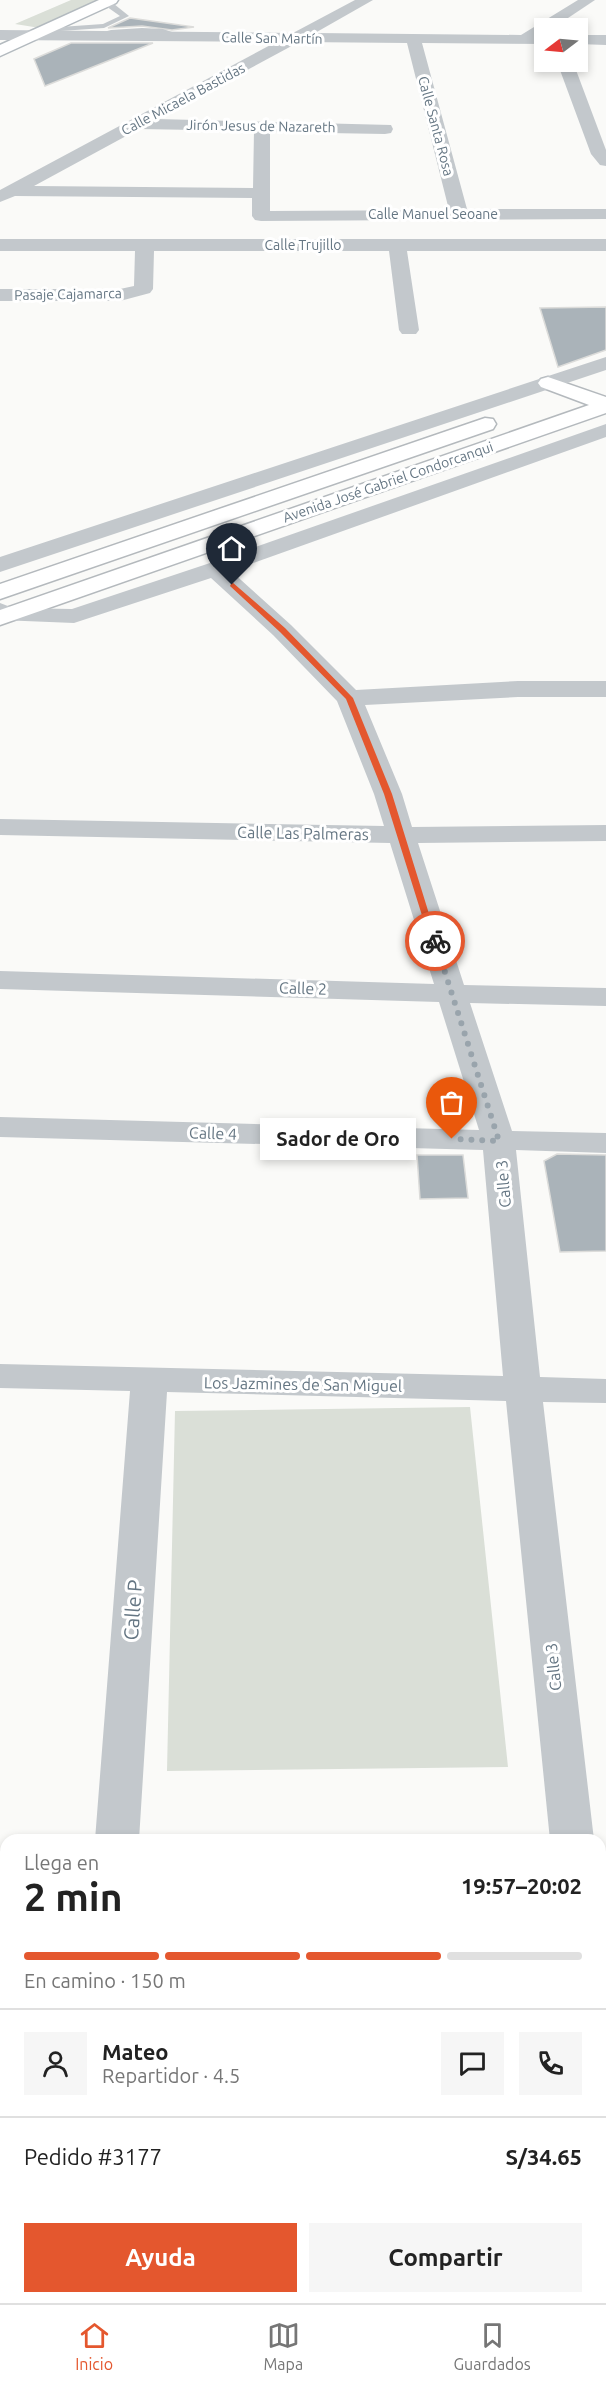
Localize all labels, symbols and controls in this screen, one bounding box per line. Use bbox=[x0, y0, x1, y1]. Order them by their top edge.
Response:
north arrow bbox=[534, 18, 588, 72]
map controls bbox=[534, 18, 588, 72]
street label: Calle San Martín bbox=[221, 29, 323, 47]
street label: Calle Micaela Bastidas bbox=[118, 60, 248, 138]
street label: Calle Santa Rosa bbox=[415, 74, 457, 178]
street label: Jirón Jesus de Nazareth bbox=[186, 117, 336, 135]
street label: Calle Manuel Seoane bbox=[368, 206, 498, 222]
street label: Calle Trujillo bbox=[265, 237, 342, 253]
street label: Pasaje Cajamarca bbox=[14, 285, 122, 303]
street label: Avenida José Gabriel Condorcanqui bbox=[281, 438, 495, 526]
pin bbox=[206, 523, 257, 585]
icon: home bbox=[215, 532, 248, 565]
street label: Calle Las Palmeras bbox=[237, 823, 369, 843]
courier bbox=[405, 911, 465, 971]
icon: bike bbox=[419, 925, 452, 958]
street label: Calle 2 bbox=[279, 978, 327, 998]
pin bbox=[426, 1077, 477, 1139]
icon: bag bbox=[435, 1086, 468, 1119]
callout: Sador de Oro bbox=[260, 1118, 416, 1160]
street label: Calle 4 bbox=[189, 1123, 237, 1143]
text: Sador de Oro bbox=[276, 1127, 400, 1150]
street label: Calle 3 bbox=[492, 1159, 514, 1209]
street label: Los Jazmines de San Miguel bbox=[204, 1373, 402, 1395]
street label: Calle P bbox=[119, 1579, 146, 1641]
street label: Calle 3 bbox=[542, 1642, 564, 1692]
text: Llega en bbox=[24, 1851, 99, 1874]
text: 19:57–20:02 bbox=[461, 1873, 582, 1898]
text: 2 min bbox=[24, 1875, 123, 1918]
text: En camino · 150 m bbox=[24, 1969, 186, 1992]
button: person bbox=[24, 2032, 87, 2095]
button: chat bbox=[441, 2032, 504, 2095]
button: phone bbox=[519, 2032, 582, 2095]
text: Mateo bbox=[102, 2039, 169, 2064]
text: Repartidor · 4.5 bbox=[102, 2064, 240, 2087]
text: Pedido #3177 bbox=[24, 2144, 162, 2169]
text: S/34.65 bbox=[505, 2144, 582, 2169]
button: Ayuda bbox=[24, 2223, 297, 2292]
button: Compartir bbox=[309, 2223, 582, 2292]
tab: Inicio bbox=[75, 2319, 113, 2373]
tab: Mapa bbox=[263, 2319, 303, 2373]
tab: Guardados bbox=[454, 2319, 531, 2373]

